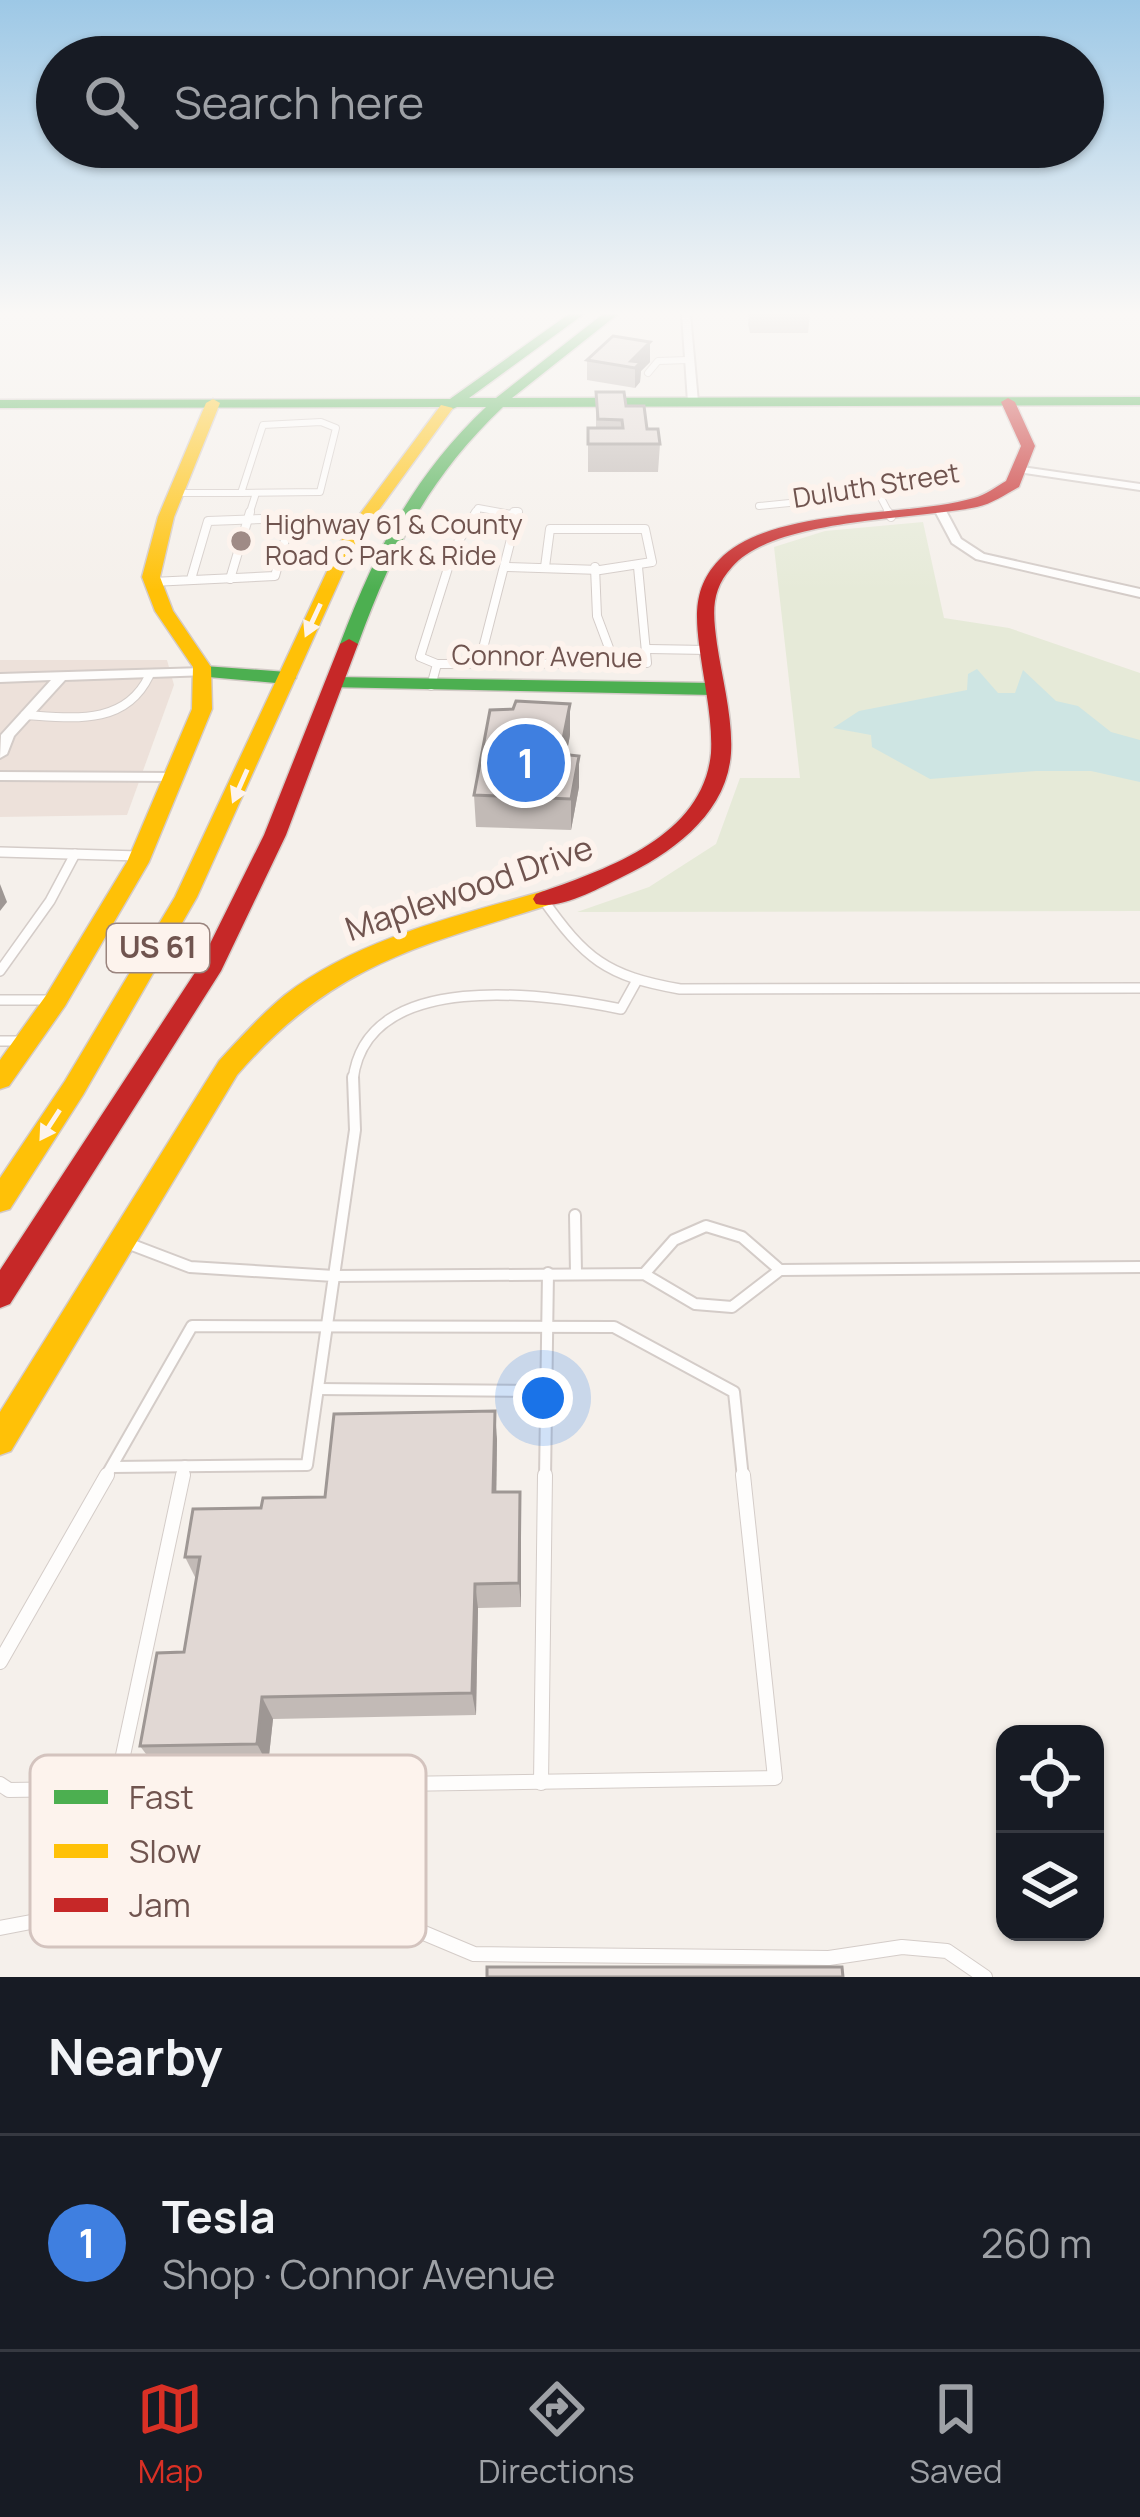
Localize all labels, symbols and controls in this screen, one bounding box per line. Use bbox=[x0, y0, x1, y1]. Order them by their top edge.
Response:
search box bbox=[36, 36, 1104, 168]
icon: search bbox=[78, 69, 144, 135]
text: Search here bbox=[174, 71, 424, 133]
street label: Duluth Street bbox=[790, 453, 962, 516]
place label: Highway 61 & County Road C Park & Ride bbox=[265, 505, 523, 573]
marker: Highway 61 & County Road C Park & Ride bbox=[228, 528, 254, 554]
one-way arrow bbox=[303, 603, 323, 638]
street label: Connor Avenue bbox=[451, 635, 643, 676]
pin: 1 bbox=[487, 718, 565, 808]
one-way arrow bbox=[230, 768, 250, 803]
street label: Maplewood Drive bbox=[339, 824, 599, 951]
road number: US 61 bbox=[107, 924, 209, 972]
one-way arrow bbox=[39, 1109, 61, 1142]
your location bbox=[513, 1368, 573, 1428]
map controls bbox=[996, 1725, 1104, 1941]
button: locate bbox=[996, 1725, 1104, 1833]
legend bbox=[30, 1755, 426, 1947]
text: Fast bbox=[129, 1774, 194, 1819]
text: Slow bbox=[129, 1828, 201, 1873]
button: layers bbox=[996, 1833, 1104, 1941]
text: Jam bbox=[129, 1882, 191, 1927]
text: Nearby bbox=[48, 2021, 223, 2090]
text: Tesla bbox=[162, 2185, 276, 2247]
text: 1 bbox=[78, 2216, 96, 2270]
text: 260 m bbox=[981, 2216, 1092, 2270]
text: Shop · Connor Avenue bbox=[162, 2247, 555, 2301]
tab: Map bbox=[137, 2376, 203, 2493]
tab: Directions bbox=[478, 2376, 635, 2493]
tab: Saved bbox=[910, 2376, 1003, 2493]

